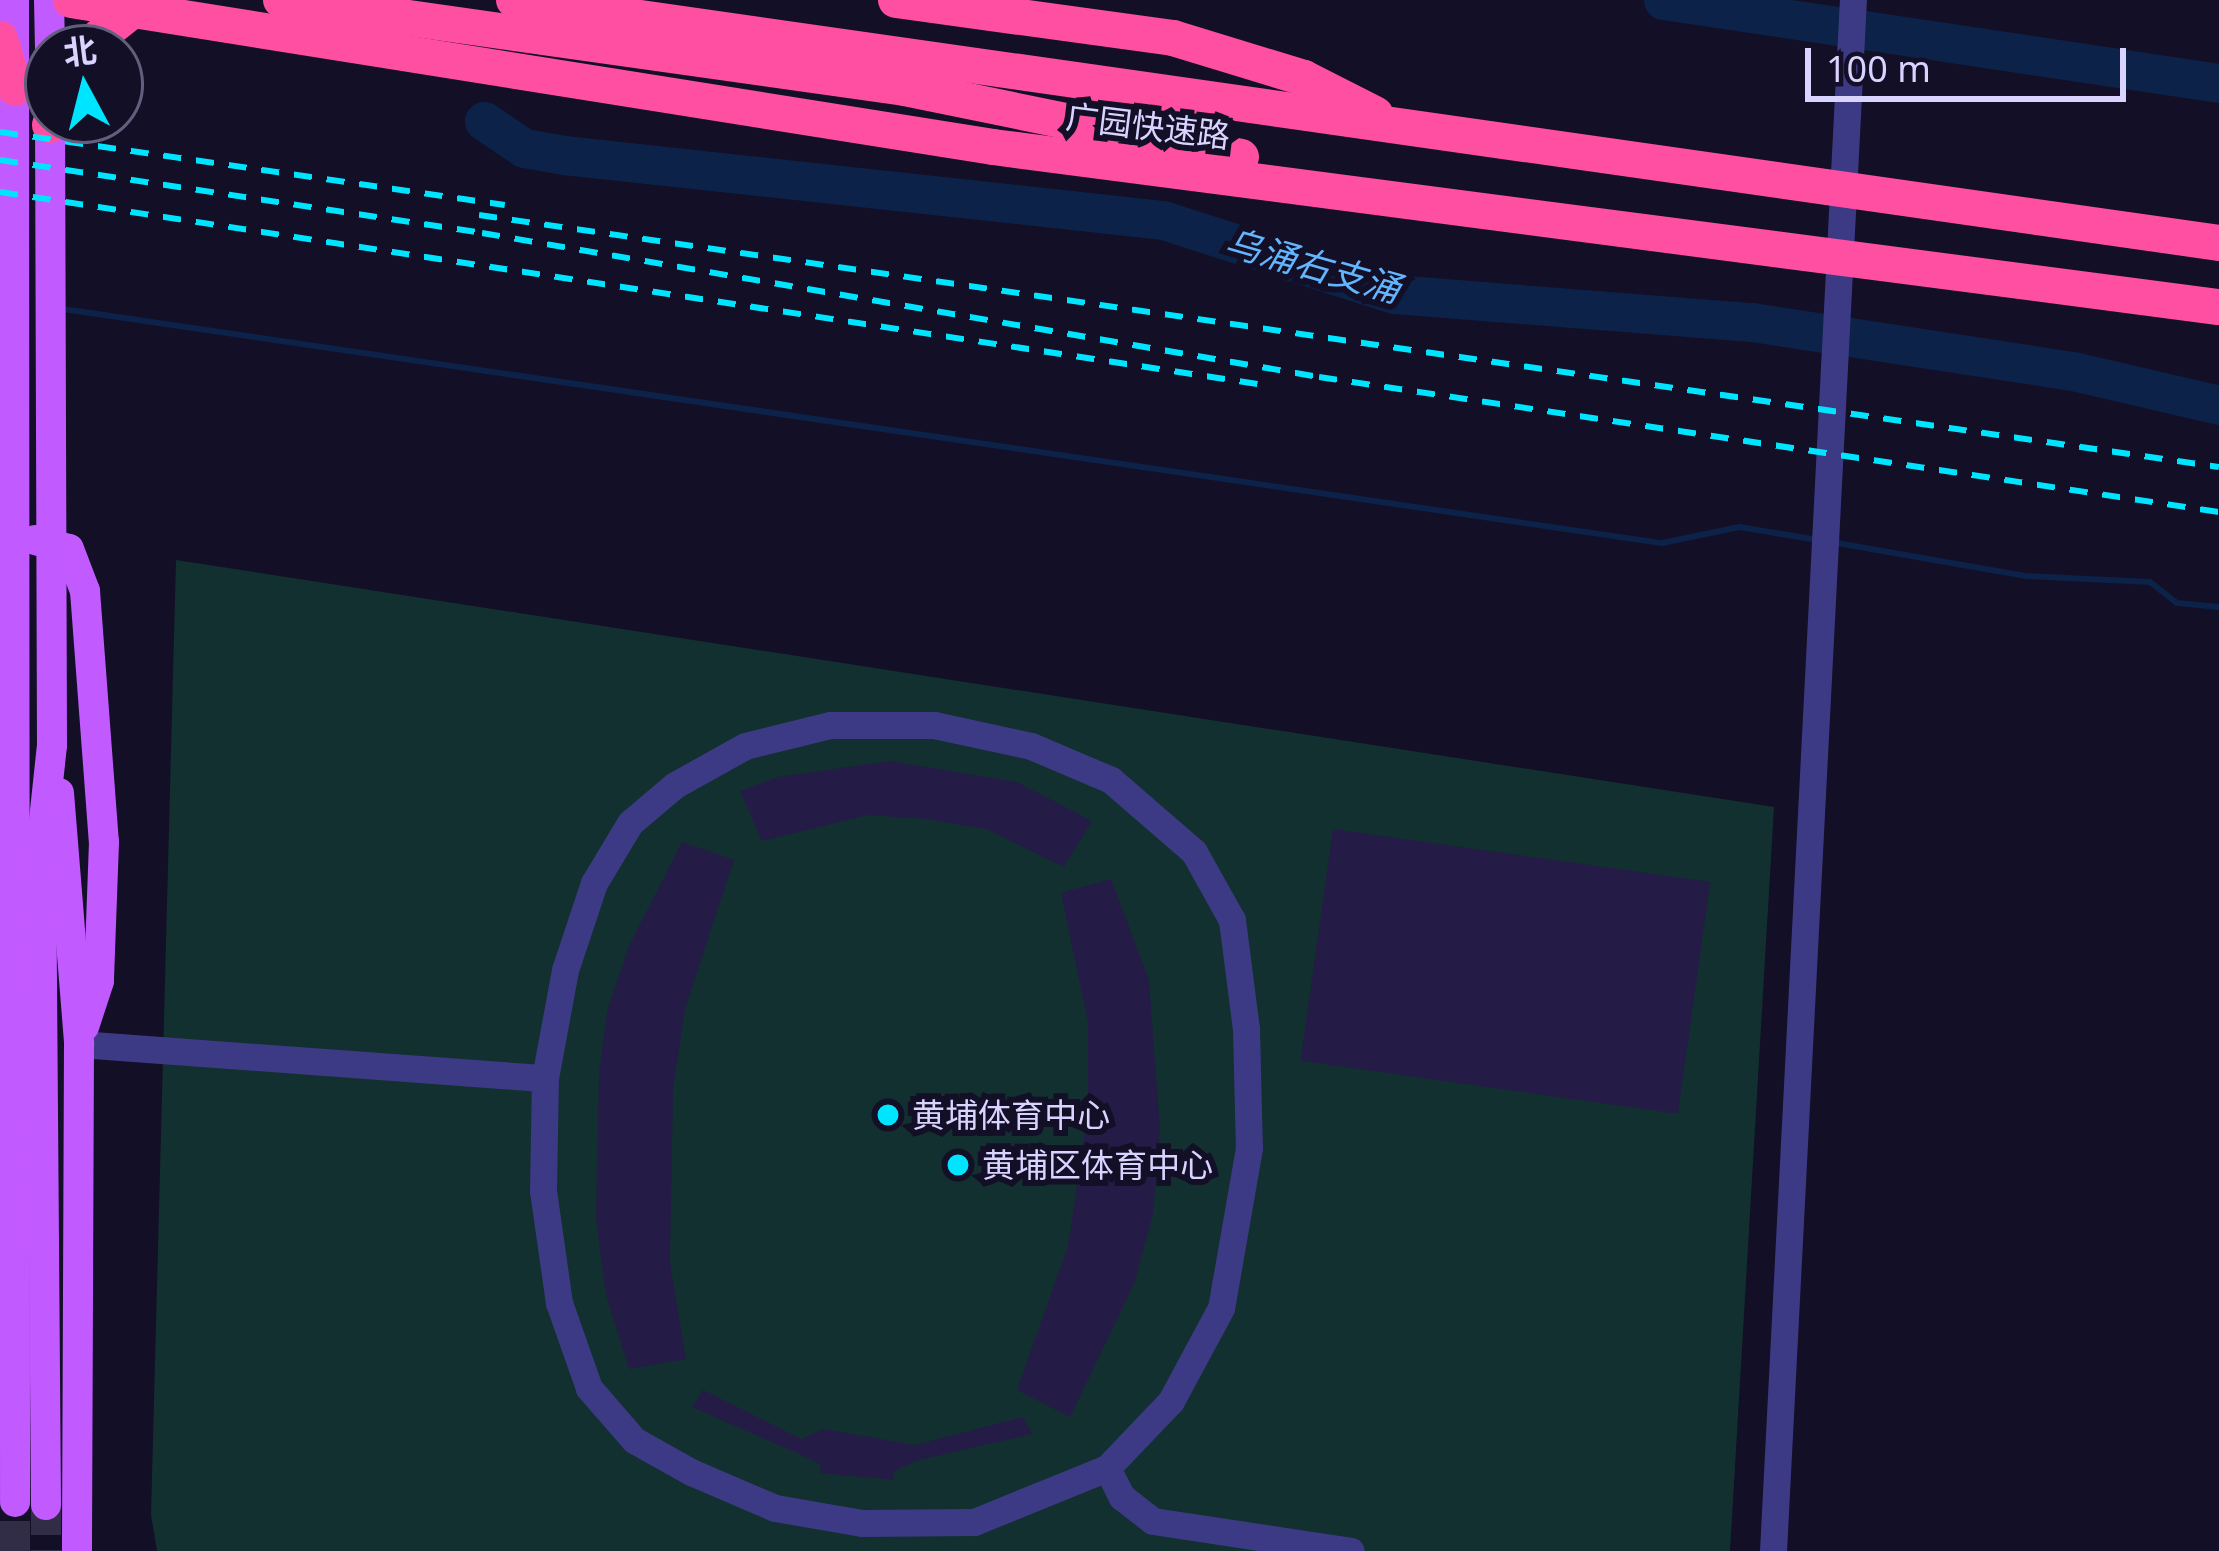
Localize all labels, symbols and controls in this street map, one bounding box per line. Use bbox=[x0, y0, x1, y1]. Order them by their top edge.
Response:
north arrow bbox=[24, 24, 144, 144]
scale bar bbox=[1811, 24, 2132, 98]
text: 北 bbox=[61, 26, 99, 75]
text: 100 m bbox=[1826, 44, 1931, 93]
street label: 广园快速路 bbox=[1064, 96, 1232, 156]
water label: 乌涌右支涌 bbox=[1221, 219, 1405, 311]
place label: 黄埔体育中心 bbox=[912, 1095, 1110, 1135]
marker: 黄埔体育中心 bbox=[875, 1102, 901, 1128]
place label: 黄埔区体育中心 bbox=[982, 1145, 1213, 1185]
marker: 黄埔区体育中心 bbox=[945, 1152, 971, 1178]

